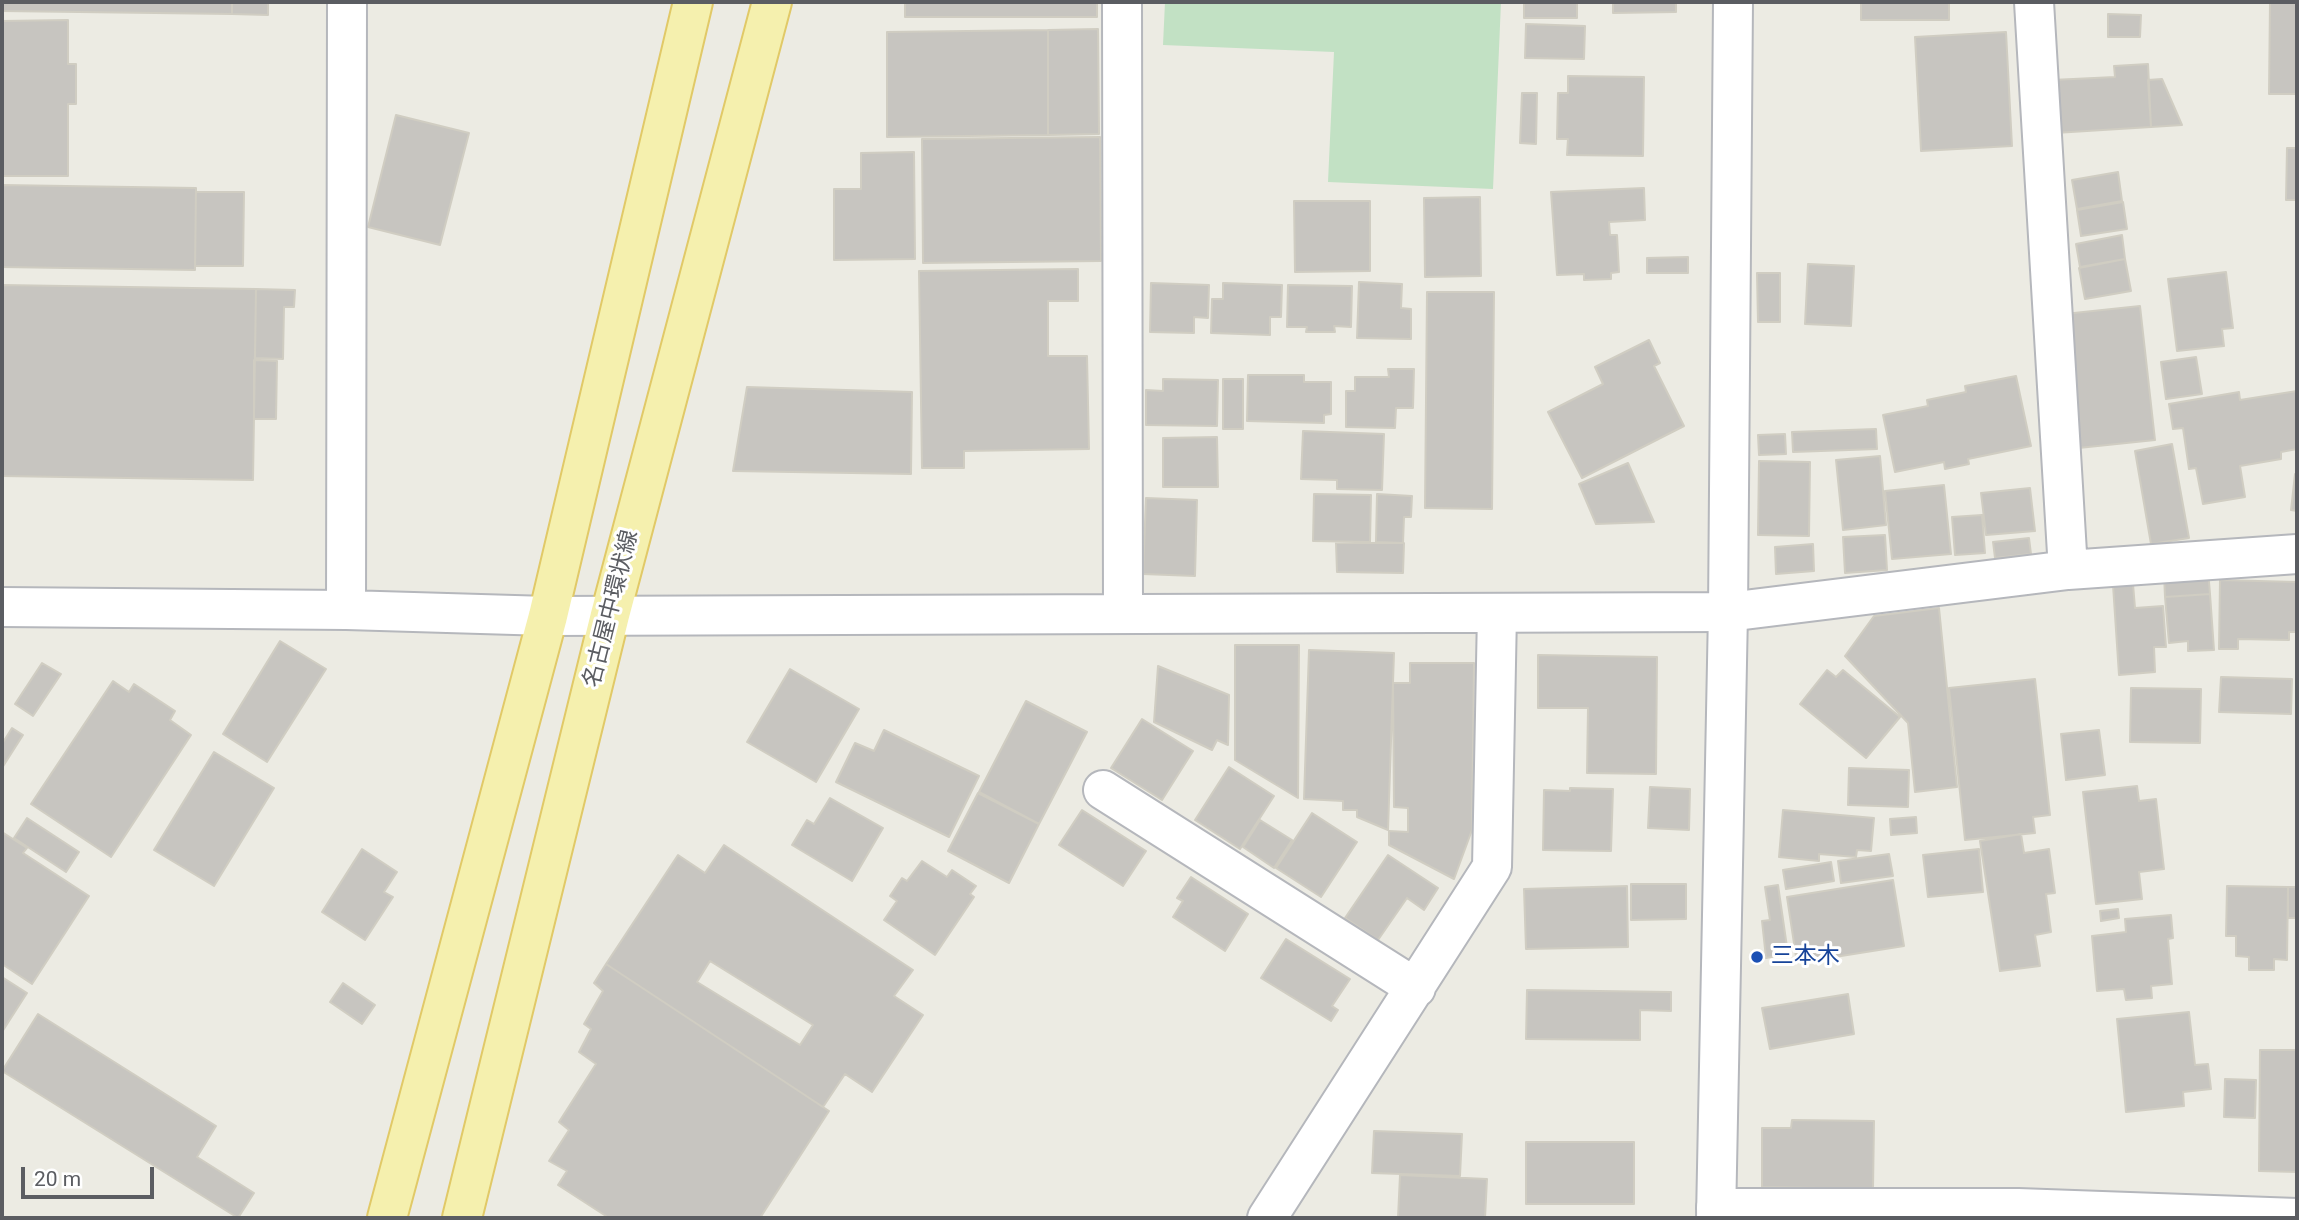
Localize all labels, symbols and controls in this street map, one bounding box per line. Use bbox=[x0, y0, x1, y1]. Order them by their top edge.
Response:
street label: 名古屋中環状線 bbox=[579, 528, 645, 690]
place label: 三本木 bbox=[1771, 943, 1840, 971]
marker: 三本木 bbox=[1749, 949, 1765, 965]
scale bar bbox=[24, 1154, 158, 1198]
text: 20 m bbox=[34, 1167, 81, 1191]

